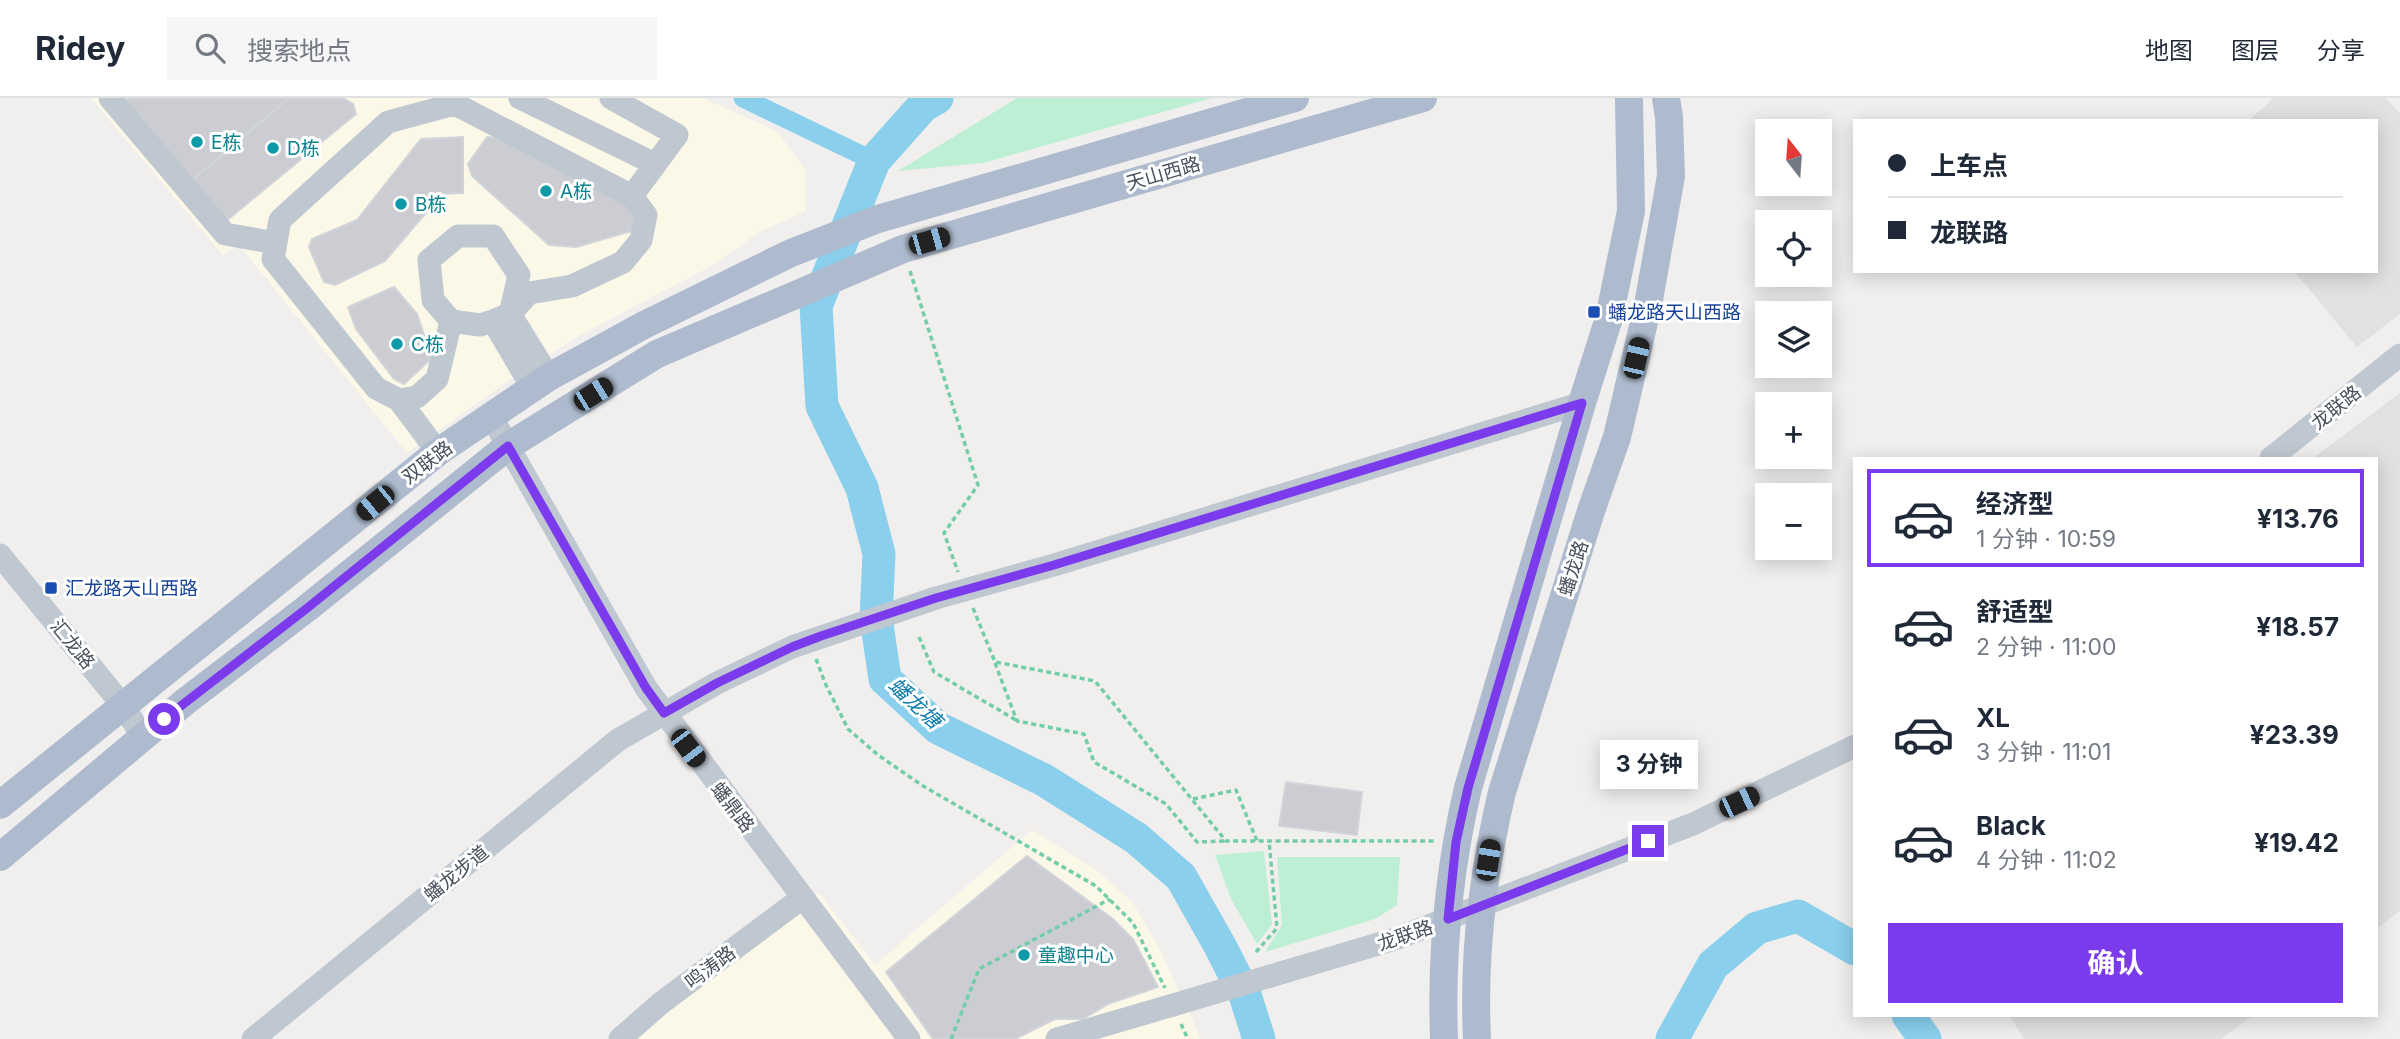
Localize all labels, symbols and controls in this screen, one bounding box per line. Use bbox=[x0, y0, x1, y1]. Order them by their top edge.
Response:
search box bbox=[167, 17, 657, 80]
text: Ridey bbox=[35, 28, 125, 68]
icon: search bbox=[191, 29, 229, 67]
text: 搜索地点 bbox=[247, 35, 351, 66]
text: 地图 bbox=[2145, 36, 2193, 65]
text: 图层 bbox=[2231, 36, 2279, 65]
text: 分享 bbox=[2317, 36, 2365, 65]
north arrow bbox=[1755, 119, 1832, 196]
map controls bbox=[1755, 119, 1832, 560]
place label: E栋 bbox=[211, 131, 241, 154]
marker: E栋 bbox=[189, 134, 205, 150]
place label: D栋 bbox=[287, 137, 320, 160]
marker: D栋 bbox=[265, 140, 281, 156]
text: 上车点 bbox=[1930, 150, 2008, 181]
street label: 天山西路 bbox=[1123, 152, 1203, 195]
place label: A栋 bbox=[560, 180, 592, 203]
marker: A栋 bbox=[538, 183, 554, 199]
place label: B栋 bbox=[415, 193, 446, 216]
marker: B栋 bbox=[393, 196, 409, 212]
button: locate bbox=[1755, 210, 1832, 287]
text: 龙联路 bbox=[1930, 217, 2008, 248]
car bbox=[906, 225, 953, 257]
place label: 蟠龙路天山西路 bbox=[1608, 301, 1741, 324]
button: layers bbox=[1755, 301, 1832, 378]
marker: 蟠龙路天山西路 bbox=[1586, 304, 1602, 320]
place label: C栋 bbox=[411, 333, 444, 356]
car bbox=[1622, 335, 1651, 381]
marker: C栋 bbox=[389, 336, 405, 352]
car bbox=[570, 374, 617, 414]
street label: 龙联路 bbox=[2307, 381, 2366, 434]
button: + bbox=[1755, 392, 1832, 469]
street label: 双联路 bbox=[398, 436, 457, 489]
car bbox=[353, 482, 398, 524]
button: − bbox=[1755, 483, 1832, 560]
icon: car bbox=[1892, 487, 1955, 550]
text: 经济型 bbox=[1976, 488, 2054, 519]
text: ¥13.76 bbox=[2257, 503, 2339, 534]
text: 1 分钟 · 10:59 bbox=[1976, 525, 2116, 553]
street label: 蟠龙路 bbox=[1554, 537, 1593, 599]
place label: 汇龙路天山西路 bbox=[65, 577, 198, 600]
marker: 汇龙路天山西路 bbox=[43, 580, 59, 596]
icon: car bbox=[1892, 595, 1955, 658]
text: 舒适型 bbox=[1976, 596, 2054, 627]
text: ¥18.57 bbox=[2256, 611, 2339, 642]
street label: 汇龙路 bbox=[46, 615, 99, 674]
text: 2 分钟 · 11:00 bbox=[1976, 633, 2116, 661]
water label: 蟠龙塘 bbox=[884, 672, 949, 735]
text: XL bbox=[1976, 702, 2010, 733]
route start bbox=[148, 703, 180, 735]
icon: car bbox=[1892, 703, 1955, 766]
text: ¥23.39 bbox=[2250, 719, 2339, 750]
car bbox=[667, 725, 710, 771]
text: 3 分钟 · 11:01 bbox=[1976, 738, 2111, 766]
callout: 3 分钟 bbox=[1599, 740, 1697, 788]
text: 3 分钟 bbox=[1616, 750, 1682, 778]
street label: 蟠鼎路 bbox=[706, 778, 759, 837]
car bbox=[1716, 784, 1763, 820]
text: Black bbox=[1976, 810, 2046, 841]
icon: car bbox=[1892, 811, 1955, 874]
route end bbox=[1632, 825, 1664, 857]
text: ¥19.42 bbox=[2254, 827, 2339, 858]
car bbox=[1475, 838, 1502, 882]
street label: 蟠龙步道 bbox=[420, 841, 493, 906]
text: 4 分钟 · 11:02 bbox=[1976, 846, 2117, 874]
street label: 龙联路 bbox=[1374, 915, 1436, 956]
button: 确认 bbox=[1888, 923, 2343, 1003]
street label: 鸣涛路 bbox=[681, 941, 740, 994]
place label: 童趣中心 bbox=[1038, 944, 1114, 967]
marker: 童趣中心 bbox=[1016, 947, 1032, 963]

